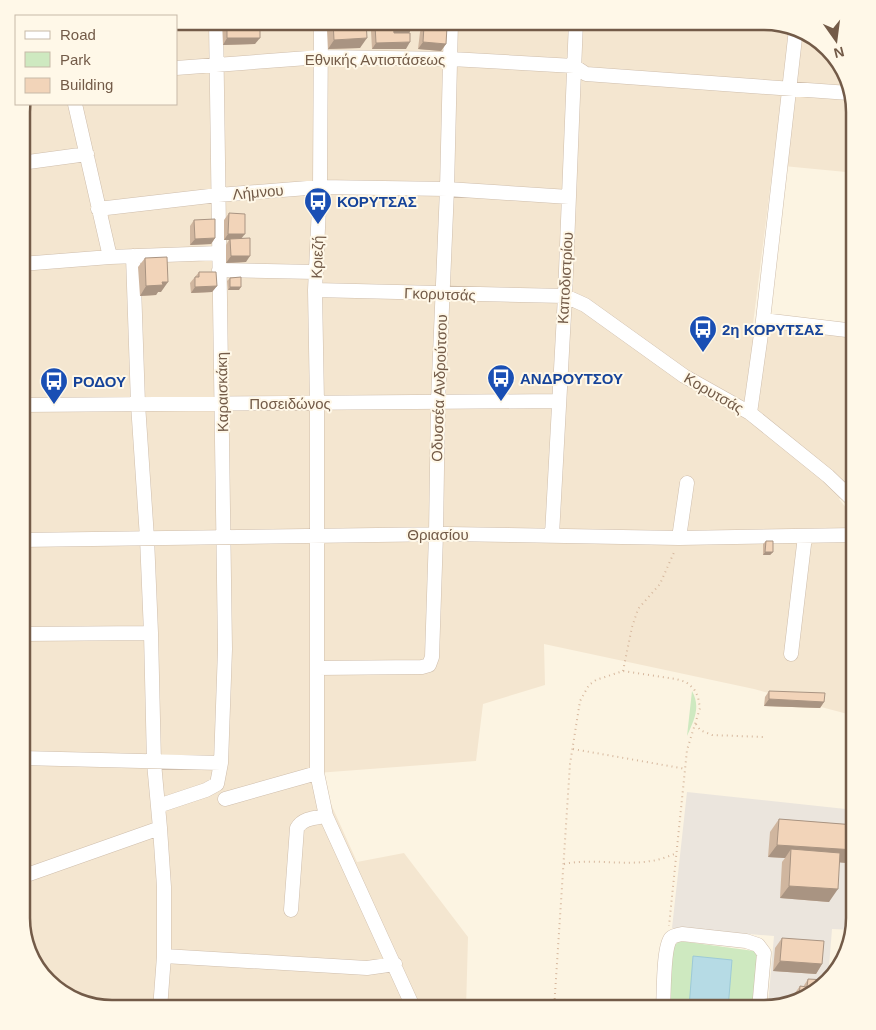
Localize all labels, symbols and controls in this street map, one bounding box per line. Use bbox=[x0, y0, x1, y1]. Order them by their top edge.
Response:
legend bbox=[15, 15, 178, 105]
north arrow bbox=[811, 15, 861, 65]
text: Road bbox=[60, 26, 96, 43]
text: N bbox=[832, 44, 846, 62]
text: Park bbox=[60, 51, 91, 68]
street label: Εθνικής Αντιστάσεως bbox=[305, 51, 445, 68]
text: Building bbox=[60, 76, 113, 93]
street label: Λήμνου bbox=[232, 181, 284, 203]
bus stop icon: ΚΟΡΥΤΣΑΣ bbox=[303, 186, 333, 225]
place label: ΚΟΡΥΤΣΑΣ bbox=[337, 193, 417, 210]
street label: Καποδιστρίου bbox=[554, 231, 576, 325]
street label: Κριεζή bbox=[308, 235, 326, 279]
street label: Γκορυτσάς bbox=[404, 284, 476, 304]
street label: Οδυσσέα Ανδρούτσου bbox=[428, 314, 450, 462]
bus stop icon: 2η ΚΟΡΥΤΣΑΣ bbox=[688, 314, 718, 353]
place label: 2η ΚΟΡΥΤΣΑΣ bbox=[722, 321, 824, 338]
street label: Καραισκάκη bbox=[213, 352, 231, 432]
bus stop icon: ΑΝΔΡΟΥΤΣΟΥ bbox=[486, 363, 516, 402]
bus stop icon: ΡΟΔΟΥ bbox=[39, 366, 69, 405]
street label: Κορυτσάς bbox=[681, 369, 747, 417]
place label: ΑΝΔΡΟΥΤΣΟΥ bbox=[520, 370, 623, 387]
place label: ΡΟΔΟΥ bbox=[73, 373, 126, 390]
street label: Ποσειδώνος bbox=[249, 395, 331, 412]
street label: Θριασίου bbox=[407, 526, 469, 543]

